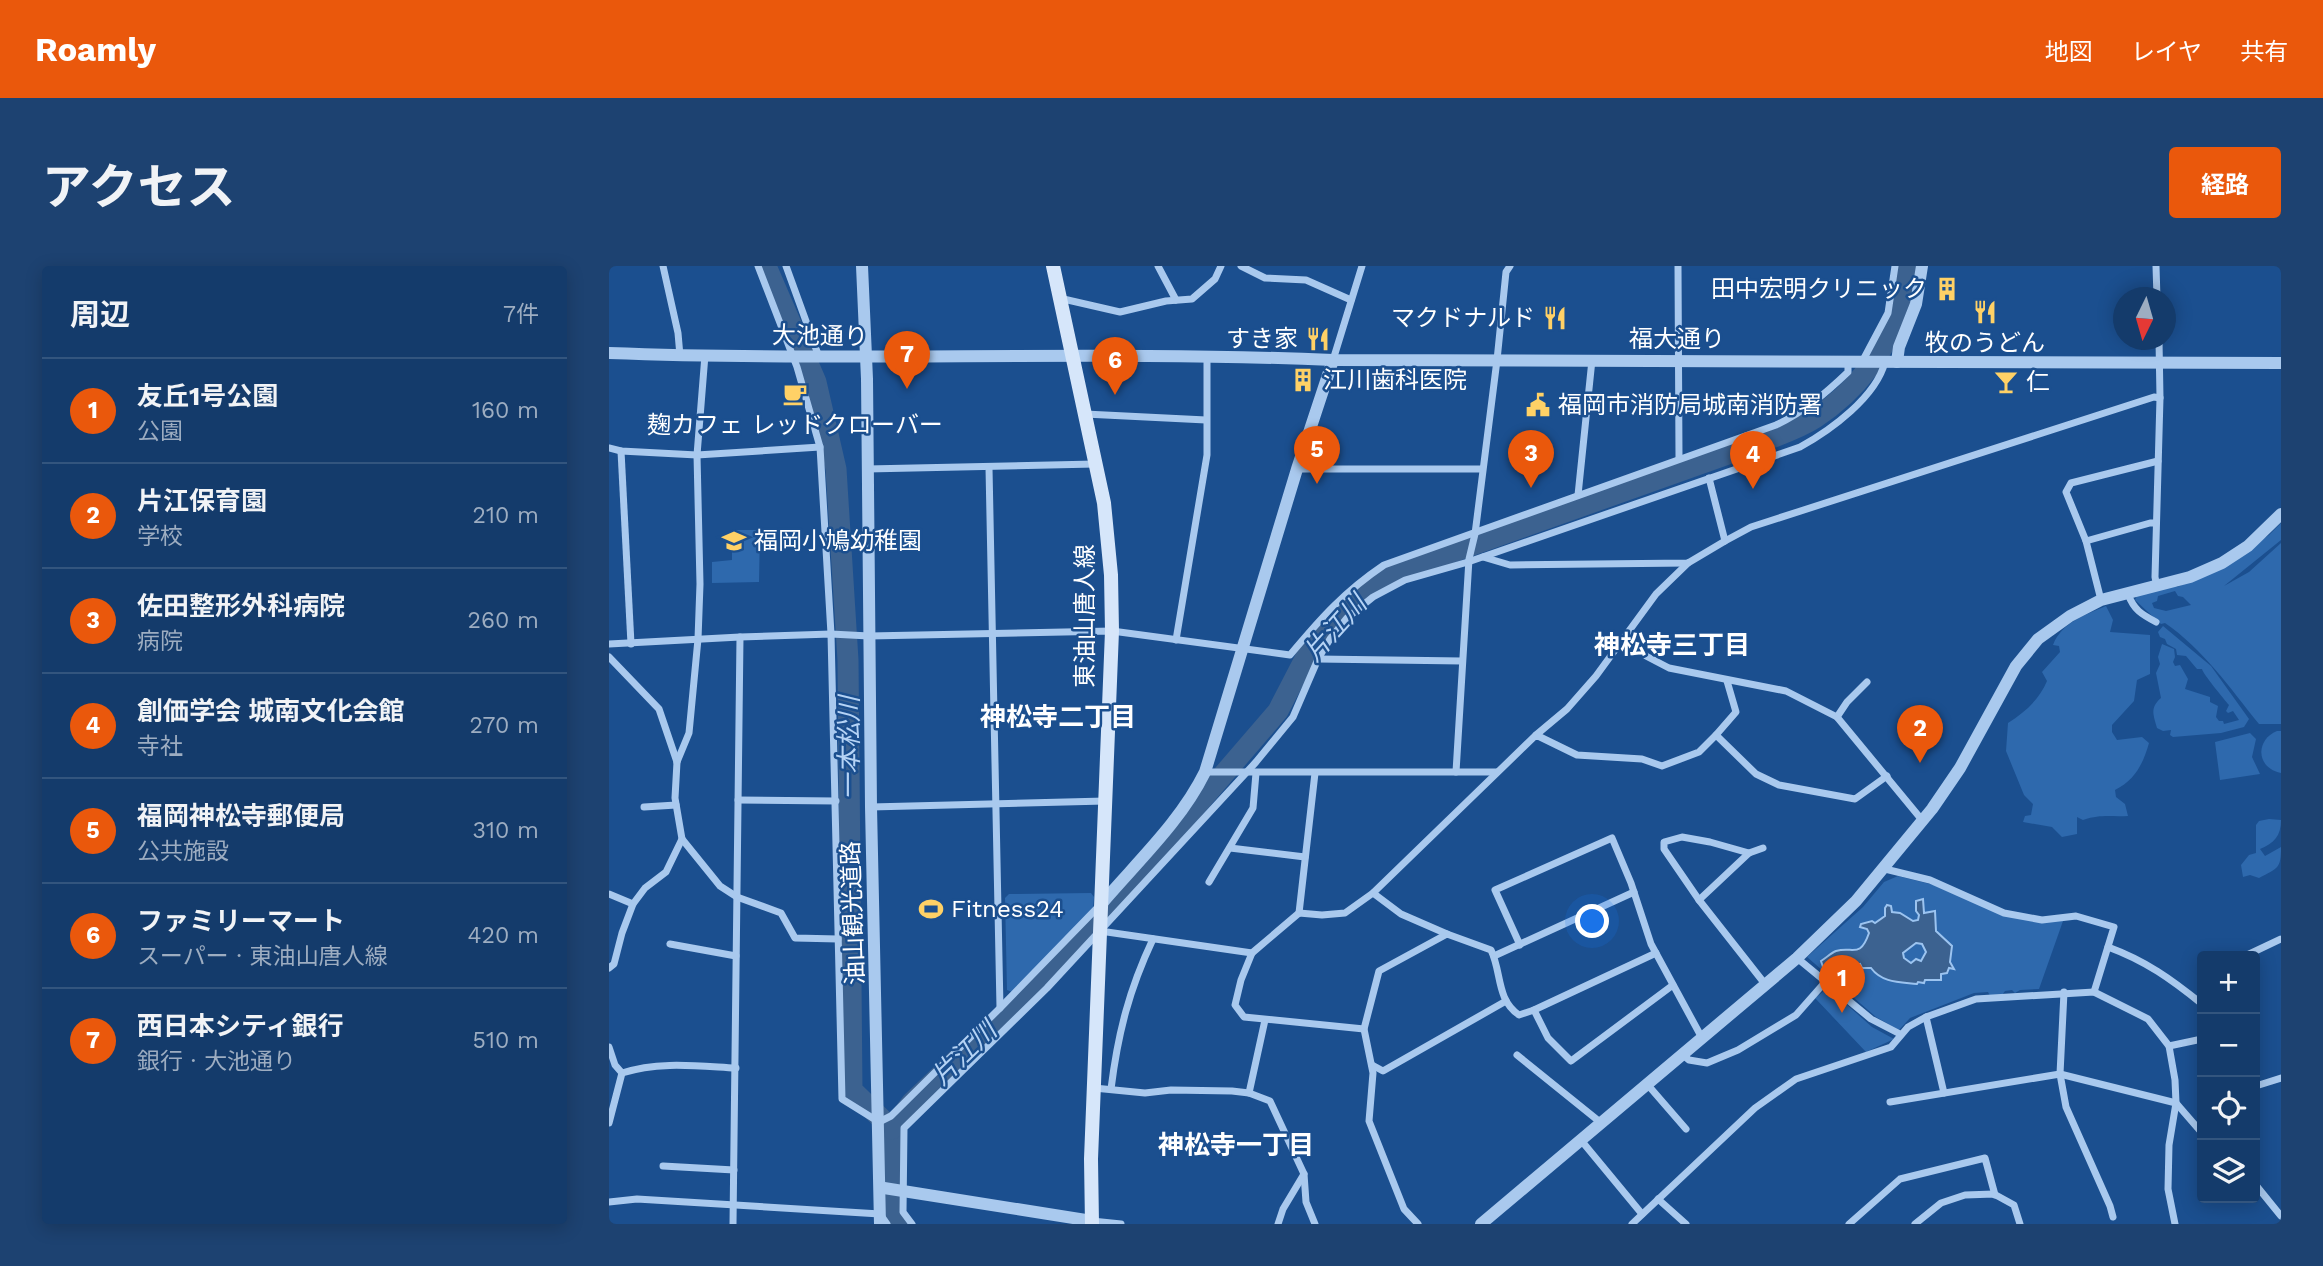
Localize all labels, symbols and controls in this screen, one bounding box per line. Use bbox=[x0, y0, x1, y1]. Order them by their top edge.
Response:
text: Roamly bbox=[35, 30, 156, 69]
text: 地図 bbox=[2045, 38, 2093, 66]
text: レイヤ bbox=[2131, 38, 2202, 66]
text: 共有 bbox=[2240, 38, 2288, 66]
button: 経路 bbox=[2169, 147, 2281, 218]
text: アクセス bbox=[42, 158, 236, 216]
place label: 田中宏明クリニック bbox=[1711, 275, 1927, 303]
building icon: 田中宏明クリニック bbox=[1933, 275, 1961, 303]
north arrow bbox=[2113, 287, 2176, 350]
text: 周辺 bbox=[70, 297, 130, 332]
restaurant icon: 牧のうどん bbox=[1971, 298, 1999, 326]
text: 7件 bbox=[503, 301, 539, 328]
place label: マクドナルド bbox=[1391, 304, 1535, 332]
restaurant icon: マクドナルド bbox=[1541, 304, 1569, 332]
street label: 大池通り bbox=[772, 321, 868, 351]
place label: すき家 bbox=[1226, 325, 1298, 353]
restaurant icon: すき家 bbox=[1304, 325, 1332, 353]
street label: 福大通り bbox=[1629, 325, 1725, 353]
place label: 牧のうどん bbox=[1925, 329, 2045, 357]
pin: 7 bbox=[884, 331, 930, 389]
pin: 6 bbox=[1092, 337, 1138, 395]
building icon: 江川歯科医院 bbox=[1289, 366, 1317, 394]
place label: 江川歯科医院 bbox=[1323, 366, 1467, 394]
bar icon: 仁 bbox=[1992, 368, 2020, 396]
place label: 仁 bbox=[2026, 368, 2050, 396]
cafe icon: 麹カフェ レッドクローバー bbox=[781, 380, 809, 408]
text: 友丘1号公園 bbox=[137, 381, 278, 411]
public building icon: 福岡市消防局城南消防署 bbox=[1524, 391, 1552, 419]
place label: 福岡市消防局城南消防署 bbox=[1558, 391, 1822, 419]
text: 1 bbox=[88, 397, 98, 424]
text: 160 m bbox=[472, 397, 539, 424]
place label: 麹カフェ レッドクローバー bbox=[647, 411, 943, 439]
text: 公園 bbox=[137, 418, 183, 445]
pin: 5 bbox=[1294, 426, 1340, 484]
pin: 3 bbox=[1508, 430, 1554, 488]
pin: 4 bbox=[1730, 431, 1776, 489]
text: 片江保育園 bbox=[137, 486, 267, 516]
text: 2 bbox=[86, 502, 100, 529]
text: 210 m bbox=[473, 502, 539, 529]
text: 学校 bbox=[137, 523, 183, 550]
school or university icon: 福岡小鳩幼稚園 bbox=[720, 527, 748, 555]
place label: 福岡小鳩幼稚園 bbox=[754, 527, 922, 555]
street label: 東油山唐人線 bbox=[1071, 544, 1099, 688]
water label: 片江川 bbox=[1298, 587, 1374, 667]
text: 佐田整形外科病院 bbox=[137, 591, 345, 621]
text: 3 bbox=[86, 607, 100, 634]
text: 260 m bbox=[468, 607, 539, 634]
text: 病院 bbox=[137, 628, 183, 655]
district label: 神松寺三丁目 bbox=[1594, 630, 1750, 660]
water label: 一本松川 bbox=[834, 693, 864, 800]
text: 創価学会 城南文化会館 bbox=[137, 696, 404, 726]
district label: 神松寺二丁目 bbox=[980, 702, 1136, 732]
pin: 2 bbox=[1897, 705, 1943, 763]
text: 4 bbox=[86, 712, 100, 739]
text: 270 m bbox=[470, 712, 539, 739]
text: 寺社 bbox=[137, 733, 183, 760]
text: 福岡神松寺郵便局 bbox=[137, 801, 345, 831]
text: 5 bbox=[86, 817, 100, 844]
text: 310 m bbox=[473, 817, 539, 844]
text: 公共施設 bbox=[137, 838, 229, 865]
street label: 油山観光道路 bbox=[836, 841, 870, 985]
sports icon: Fitness24 bbox=[917, 895, 945, 923]
place label: Fitness24 bbox=[951, 895, 1064, 923]
your location bbox=[1575, 904, 1609, 938]
text: ファミリーマート bbox=[137, 906, 345, 936]
text: 6 bbox=[86, 922, 100, 949]
text: 420 m bbox=[467, 922, 539, 949]
text: スーパー · 東油山唐人線 bbox=[137, 943, 388, 970]
map controls bbox=[2197, 951, 2260, 1203]
button: + bbox=[2197, 951, 2260, 1014]
pin: 1 bbox=[1819, 955, 1865, 1013]
text: 西日本シティ銀行 bbox=[137, 1011, 343, 1041]
water label: 片江川 bbox=[926, 1013, 1005, 1091]
button: − bbox=[2197, 1014, 2260, 1077]
text: 7 bbox=[86, 1027, 100, 1054]
text: 510 m bbox=[473, 1027, 539, 1054]
text: 銀行 · 大池通り bbox=[137, 1048, 296, 1075]
button: locate bbox=[2197, 1077, 2260, 1140]
district label: 神松寺一丁目 bbox=[1158, 1130, 1314, 1160]
button: layers bbox=[2197, 1140, 2260, 1203]

